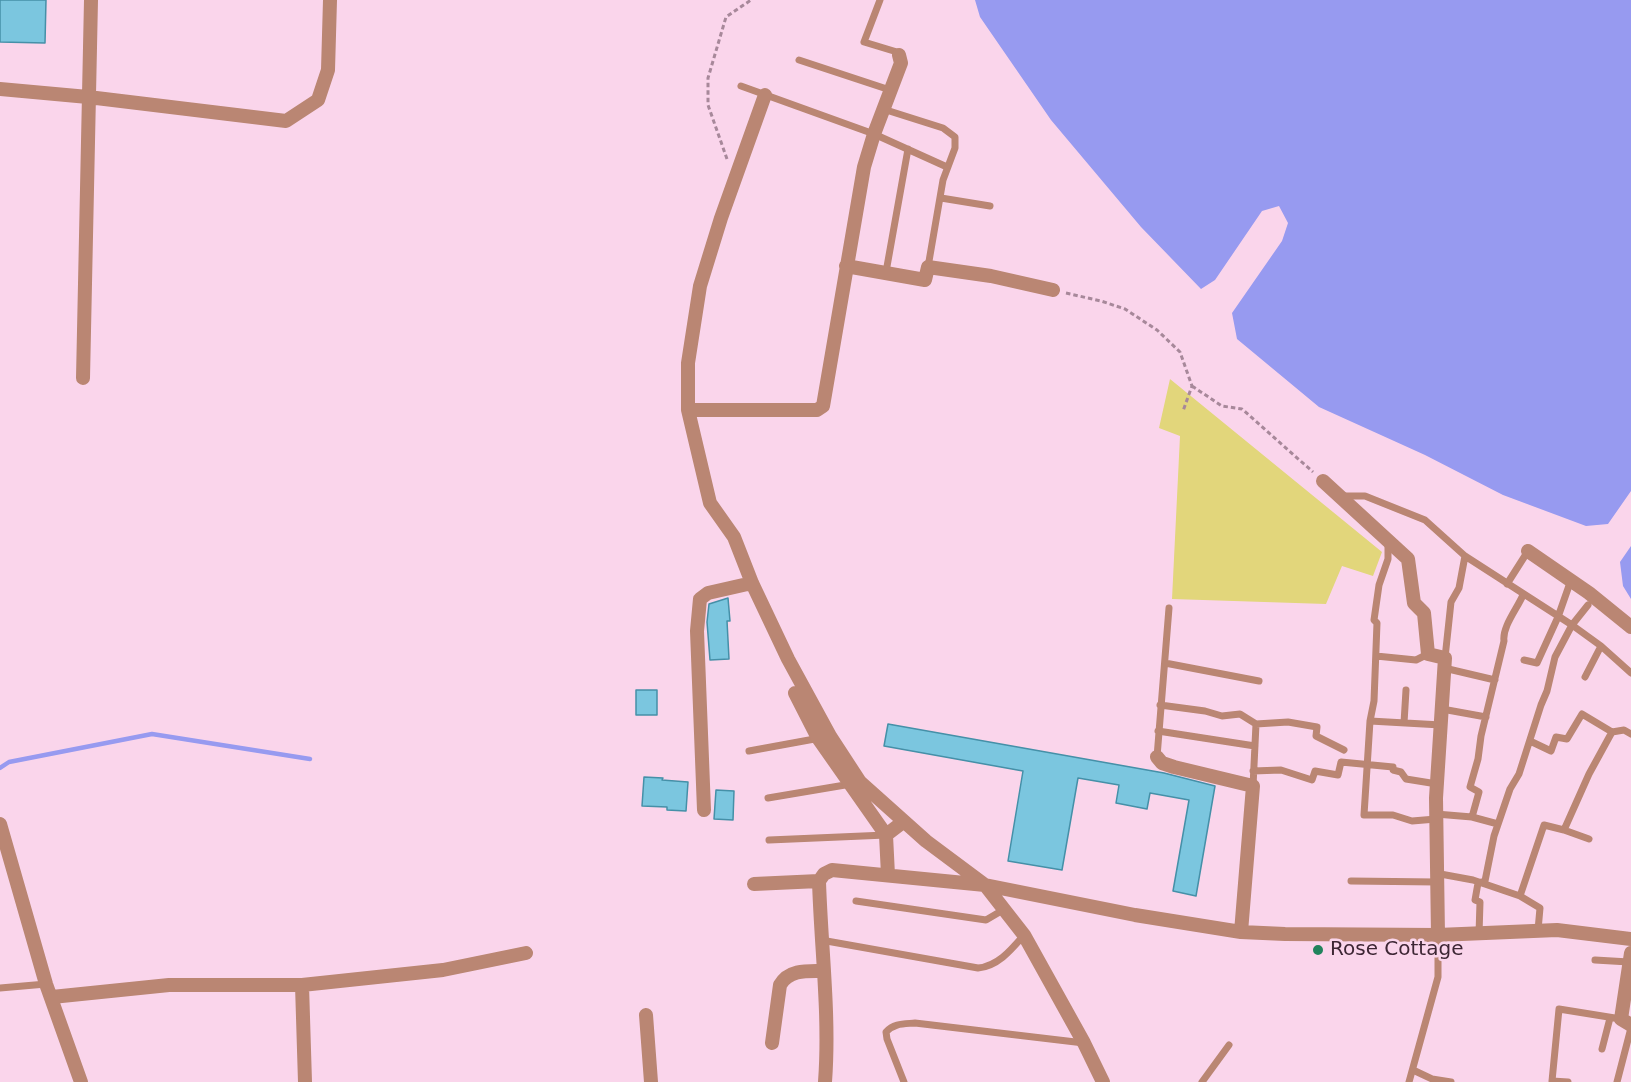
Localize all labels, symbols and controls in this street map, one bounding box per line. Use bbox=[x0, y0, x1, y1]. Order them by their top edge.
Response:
place label: Rose Cottage bbox=[1330, 938, 1463, 962]
marker: Rose Cottage bbox=[1311, 943, 1325, 957]

